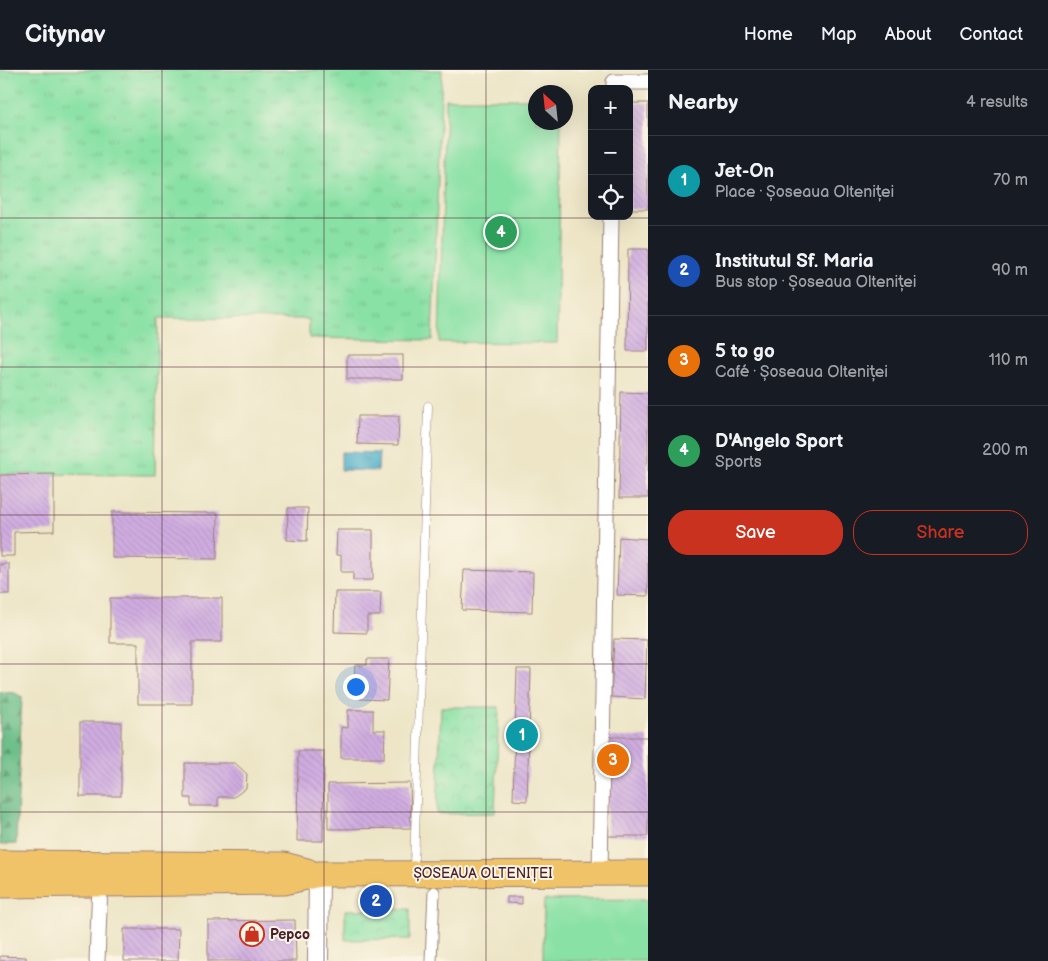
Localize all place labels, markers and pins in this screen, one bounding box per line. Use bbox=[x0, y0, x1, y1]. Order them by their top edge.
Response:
pin: 4 bbox=[485, 213, 517, 251]
pin: 1 bbox=[506, 716, 538, 754]
pin: 3 bbox=[597, 741, 629, 779]
pin: 2 bbox=[360, 882, 392, 920]
shop icon: Pepco bbox=[239, 921, 265, 947]
place label: Pepco bbox=[270, 926, 310, 943]

